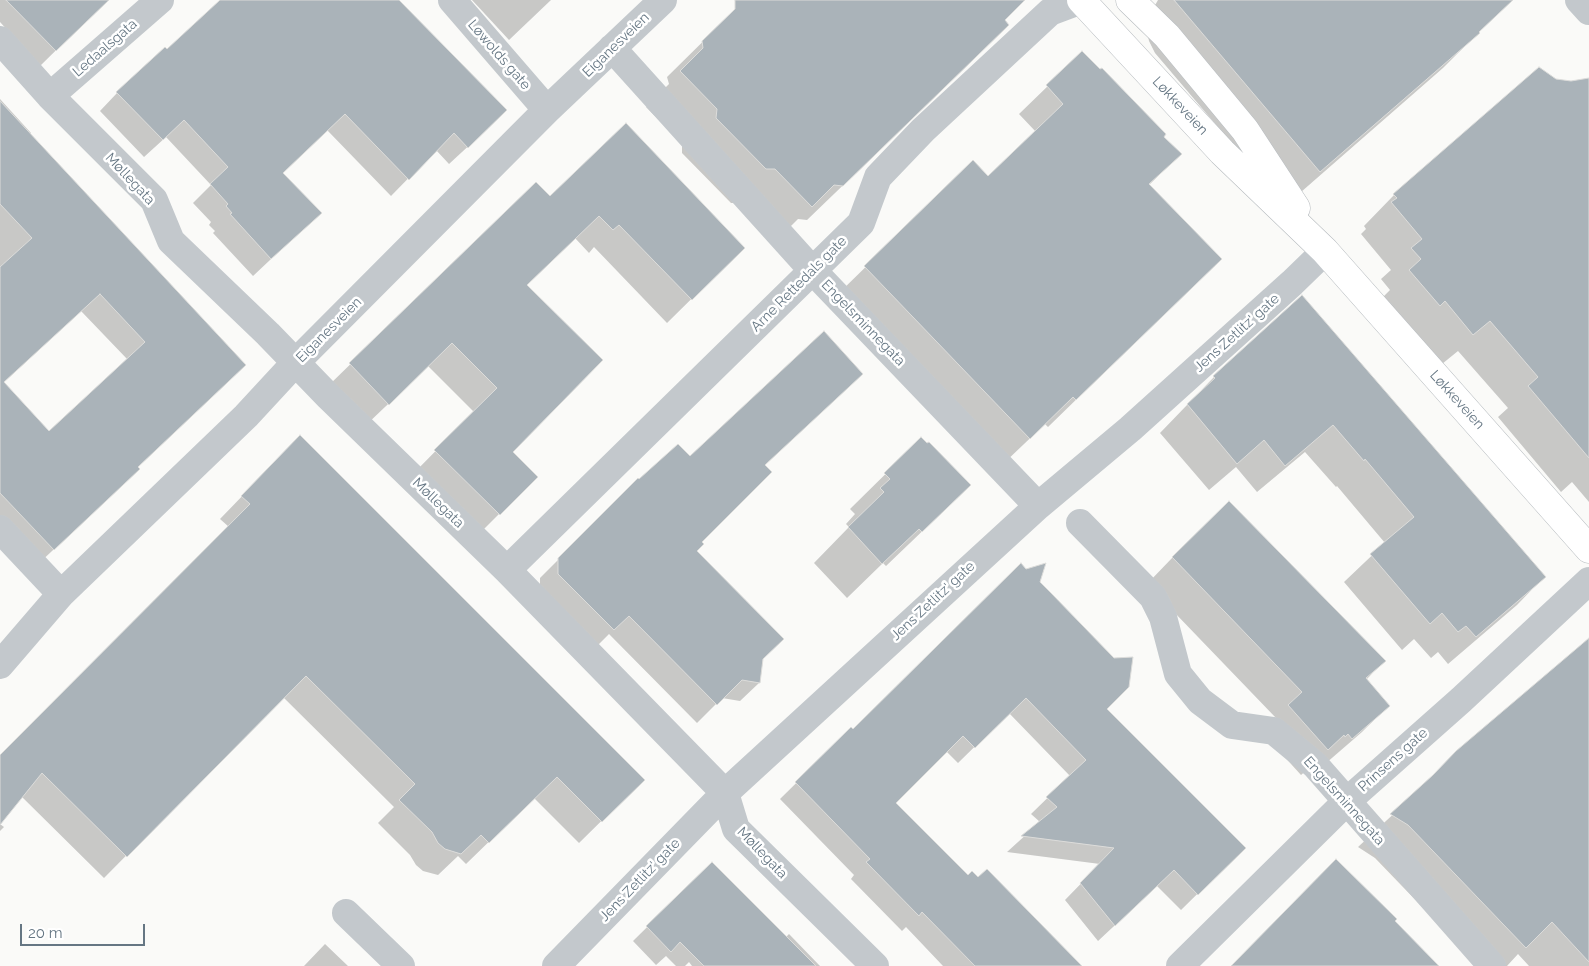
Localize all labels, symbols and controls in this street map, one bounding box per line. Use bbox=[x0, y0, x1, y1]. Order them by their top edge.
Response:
street label: Eiganesveien bbox=[579, 9, 653, 81]
street label: Ledaalsgata bbox=[70, 16, 140, 80]
street label: Løwolds gate bbox=[464, 17, 534, 93]
street label: Løkkeveien bbox=[1149, 73, 1211, 139]
street label: Møllegata bbox=[102, 150, 158, 208]
street label: Arne Rettedals gate bbox=[748, 233, 850, 335]
street label: Engelsminnegata bbox=[818, 277, 908, 369]
street label: Jens Zetlitz' gate bbox=[1191, 290, 1283, 376]
street label: Eiganesveien bbox=[293, 294, 365, 366]
street label: Løkkeveien bbox=[1426, 367, 1488, 433]
street label: Møllegata bbox=[409, 474, 467, 532]
street label: Jens Zetlitz' gate bbox=[888, 558, 978, 644]
street label: Prinsens gate bbox=[1355, 725, 1431, 795]
street label: Engelsminnegata bbox=[1300, 753, 1388, 849]
street label: Møllegata bbox=[733, 824, 791, 882]
street label: Jens Zetlitz' gate bbox=[596, 835, 684, 925]
scale bar bbox=[22, 914, 148, 946]
text: 20 m bbox=[28, 924, 63, 942]

